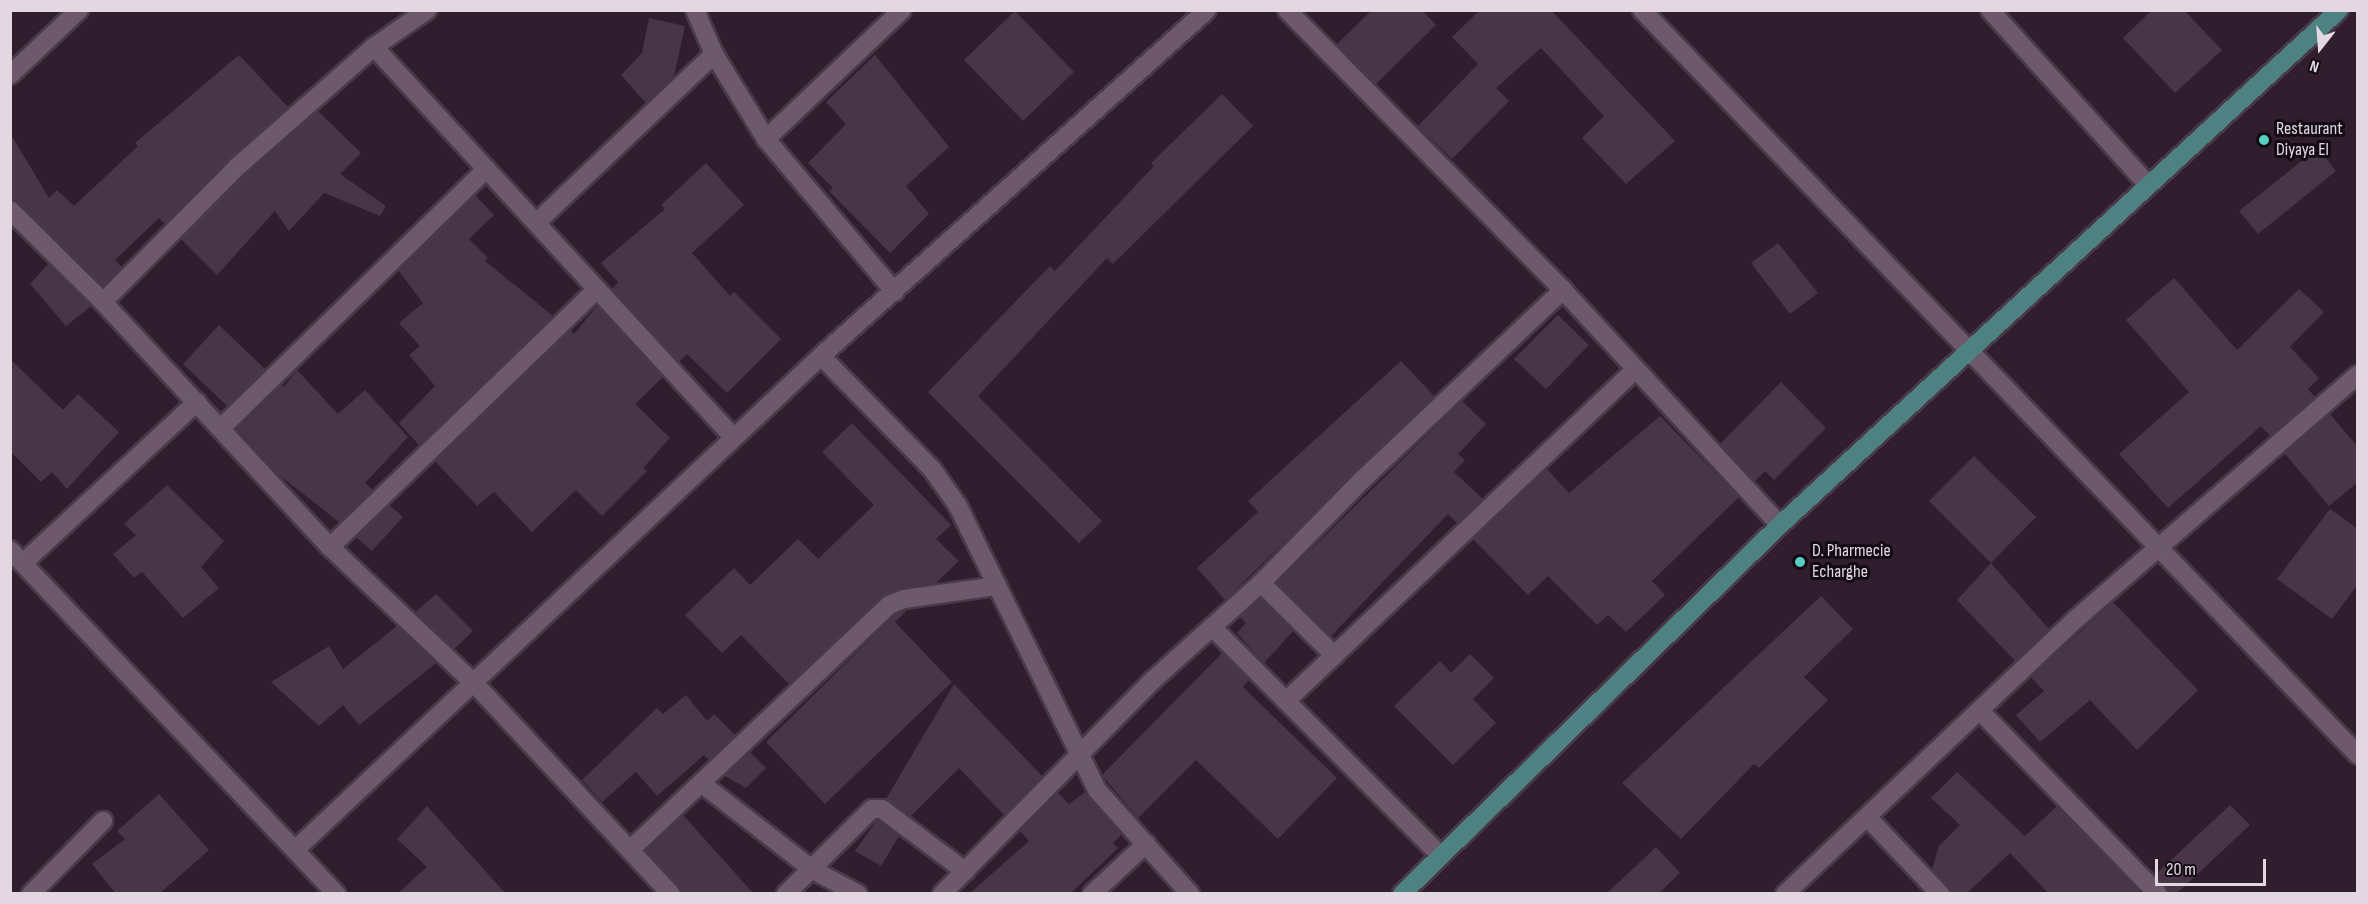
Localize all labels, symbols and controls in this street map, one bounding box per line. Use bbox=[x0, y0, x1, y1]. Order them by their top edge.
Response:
north arrow bbox=[2290, 18, 2350, 78]
text: N bbox=[2308, 55, 2321, 76]
place label: Restaurant Diyaya El bbox=[2276, 119, 2343, 162]
marker: Restaurant Diyaya El bbox=[2257, 133, 2271, 147]
place label: D. Pharmecie Echarghe bbox=[1812, 541, 1891, 584]
marker: D. Pharmecie Echarghe bbox=[1793, 555, 1807, 569]
scale bar bbox=[2158, 847, 2269, 885]
text: 20 m bbox=[2166, 859, 2196, 880]

